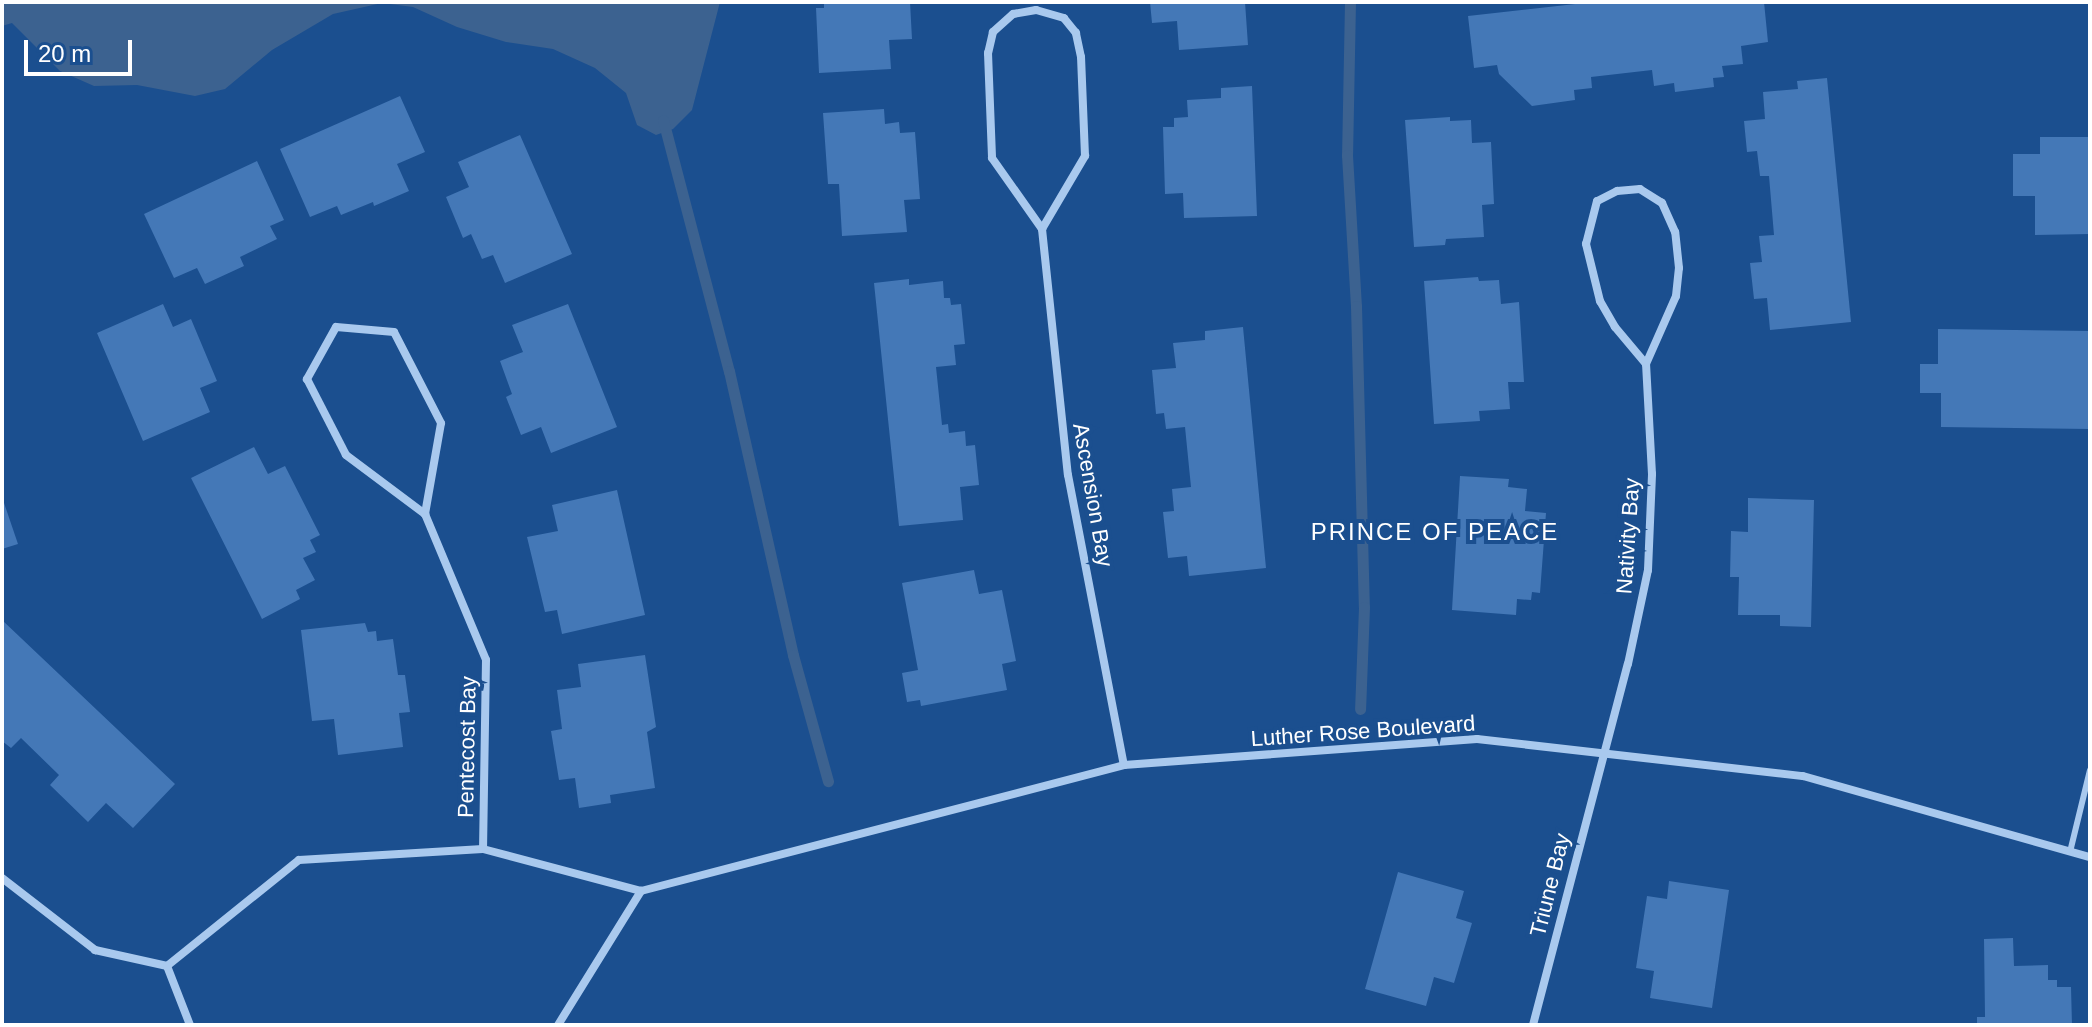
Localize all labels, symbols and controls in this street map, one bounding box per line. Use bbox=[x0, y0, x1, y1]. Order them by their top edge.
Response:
scale bar bbox=[28, 24, 136, 74]
text: 20 m bbox=[38, 40, 91, 67]
street label: Ascension Bay bbox=[1067, 421, 1119, 569]
street label: Nativity Bay bbox=[1611, 477, 1645, 595]
district label: PRINCE OF PEACE bbox=[1311, 518, 1559, 546]
street label: Pentecost Bay bbox=[453, 676, 481, 818]
street label: Luther Rose Boulevard bbox=[1250, 710, 1476, 752]
street label: Triune Bay bbox=[1524, 831, 1576, 939]

